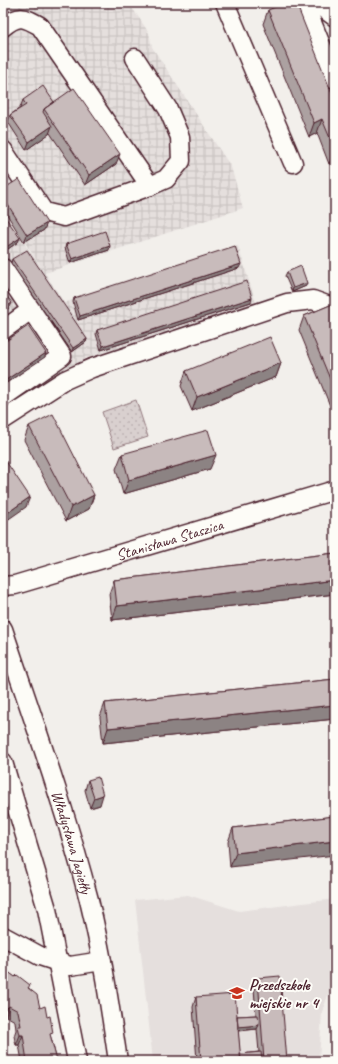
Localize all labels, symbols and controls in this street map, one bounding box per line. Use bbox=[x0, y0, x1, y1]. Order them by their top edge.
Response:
street label: Stanisława Staszica bbox=[114, 514, 227, 565]
street label: Władysława Jagiełły bbox=[47, 788, 96, 897]
place label: Przedszkole miejskie nr 4 bbox=[249, 975, 320, 1013]
school or university icon: Przedszkole miejskie nr 4 bbox=[228, 984, 246, 1002]

